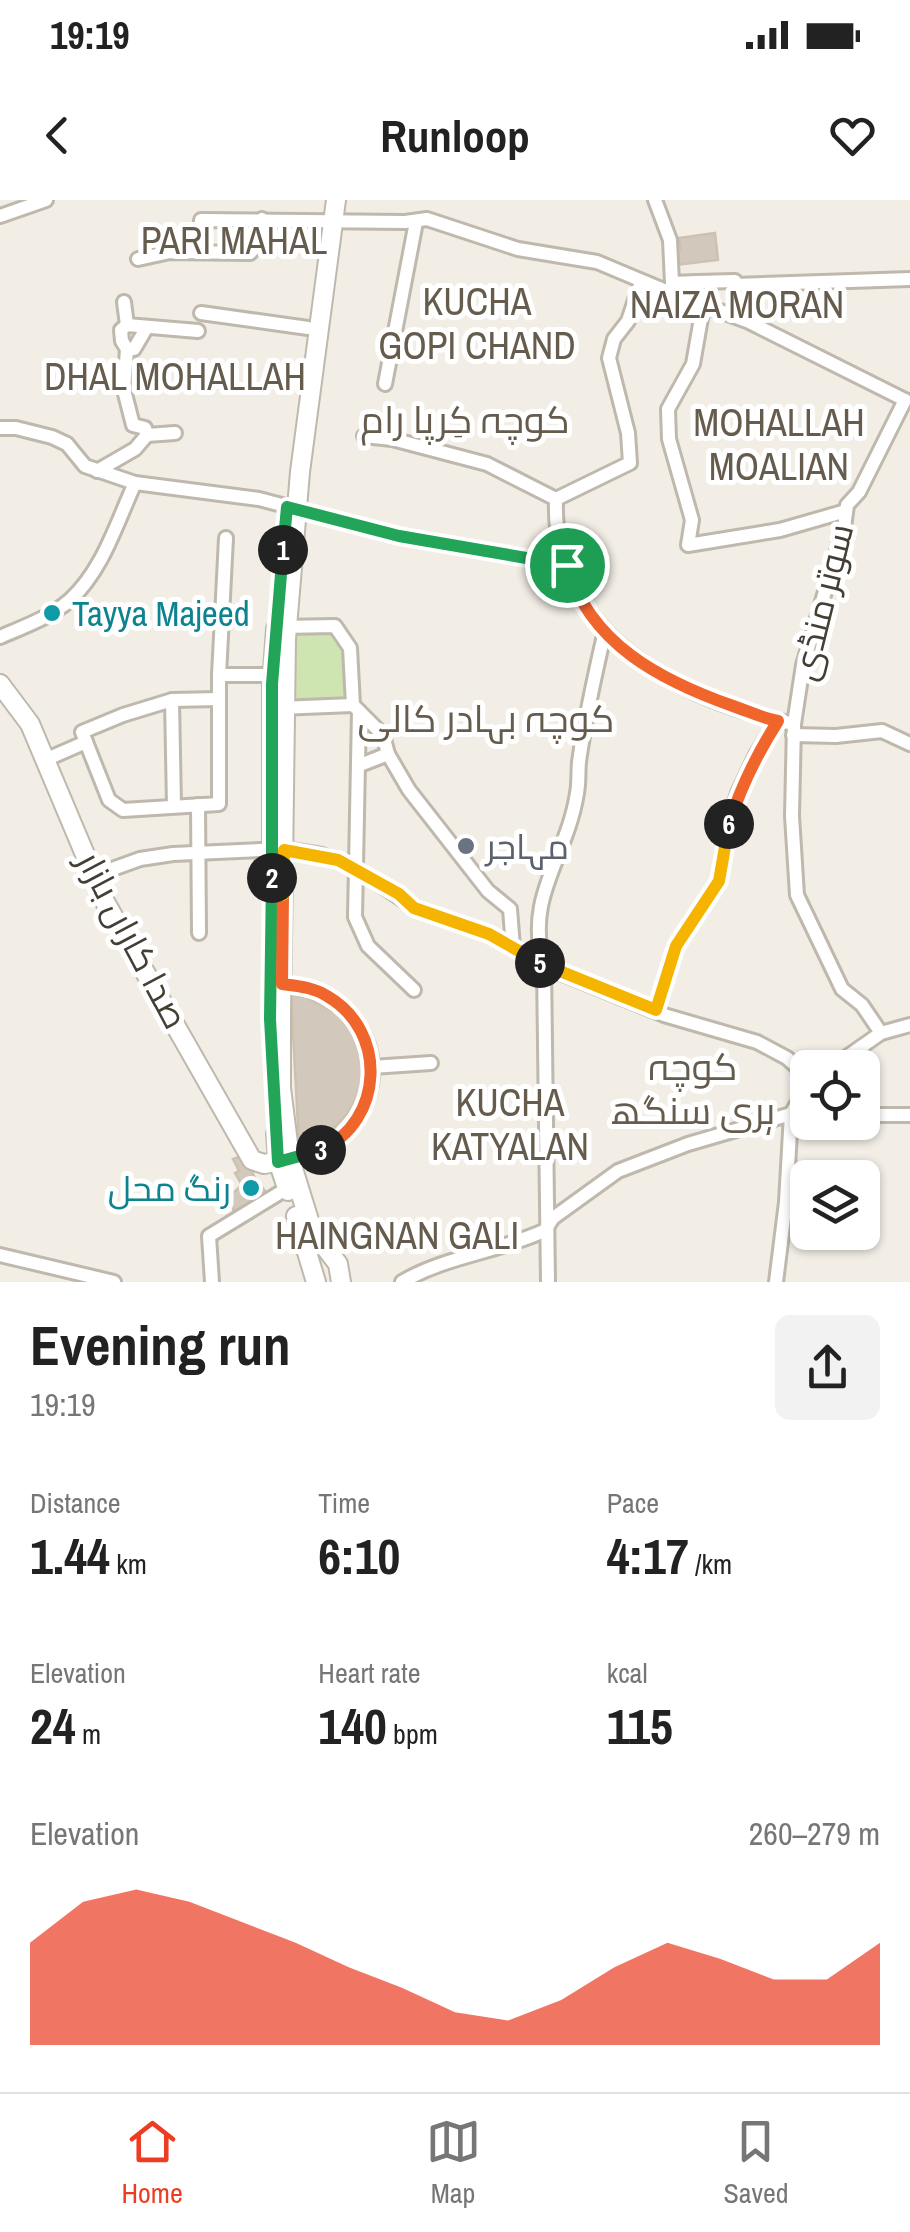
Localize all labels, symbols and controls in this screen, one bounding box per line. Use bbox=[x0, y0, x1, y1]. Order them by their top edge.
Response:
text: 19:19 bbox=[50, 10, 130, 61]
text: Runloop bbox=[380, 105, 530, 166]
icon: back bbox=[30, 108, 85, 163]
icon: heart bbox=[825, 108, 880, 163]
district label: PARI MAHAL bbox=[141, 215, 327, 266]
district label: KUCHA GOPI CHAND bbox=[378, 276, 576, 371]
district label: NAIZA MORAN bbox=[630, 279, 844, 330]
district label: DHAL MOHALLAH bbox=[44, 351, 306, 402]
district label: کوچہ کِرپا رام bbox=[360, 394, 570, 446]
district label: MOHALLAH MOALIAN bbox=[693, 397, 865, 492]
street label: سوتر منڈی bbox=[780, 519, 864, 685]
pin bbox=[525, 523, 610, 608]
pin: 1 bbox=[258, 525, 308, 575]
text: 1 bbox=[277, 531, 289, 569]
icon: arrive bbox=[540, 538, 595, 593]
place label: Tayya Majeed bbox=[72, 590, 250, 637]
marker: Tayya Majeed bbox=[41, 602, 63, 624]
district label: کوچہ بہادر کالی bbox=[358, 693, 614, 744]
pin: 6 bbox=[704, 799, 754, 849]
text: 6 bbox=[723, 805, 735, 843]
place label: مہاجر bbox=[484, 823, 569, 870]
marker: مہاجر bbox=[455, 835, 477, 857]
street label: صدا کاراں بازار bbox=[66, 841, 199, 1037]
pin: 2 bbox=[247, 853, 297, 903]
text: 2 bbox=[266, 859, 278, 897]
pin: 5 bbox=[515, 938, 565, 988]
text: 5 bbox=[534, 944, 546, 982]
district label: کوچہ ہری سنگھ bbox=[611, 1041, 775, 1136]
map controls bbox=[790, 1050, 880, 1250]
button: locate bbox=[790, 1050, 880, 1140]
district label: KUCHA KATYALAN bbox=[431, 1077, 589, 1172]
pin: 3 bbox=[296, 1125, 346, 1175]
text: 3 bbox=[315, 1131, 327, 1169]
button: layers bbox=[790, 1160, 880, 1250]
place label: رنگ محل bbox=[108, 1165, 231, 1212]
marker: رنگ محل bbox=[240, 1177, 262, 1199]
district label: HAINGNAN GALI bbox=[275, 1210, 519, 1261]
text: Evening run bbox=[30, 1308, 291, 1382]
button: share bbox=[775, 1315, 880, 1420]
text: 19:19 bbox=[30, 1383, 96, 1426]
text: Distance bbox=[30, 1484, 121, 1522]
text: Time bbox=[318, 1484, 370, 1522]
text: Pace bbox=[607, 1484, 659, 1522]
text: 1.44 bbox=[30, 1522, 110, 1590]
text: 6:10 bbox=[318, 1522, 400, 1590]
text: 4:17 bbox=[607, 1522, 689, 1590]
text: km bbox=[110, 1545, 147, 1583]
text: /km bbox=[689, 1545, 732, 1583]
text: Elevation bbox=[30, 1654, 126, 1692]
text: Heart rate bbox=[318, 1654, 420, 1692]
text: kcal bbox=[607, 1654, 647, 1692]
text: 24 bbox=[30, 1692, 76, 1760]
text: 140 bbox=[318, 1692, 387, 1760]
text: 115 bbox=[607, 1692, 673, 1760]
text: m bbox=[76, 1715, 101, 1753]
text: bpm bbox=[387, 1715, 438, 1753]
text: Elevation bbox=[30, 1812, 139, 1855]
text: 260–279 m bbox=[749, 1812, 880, 1855]
tab: Home bbox=[121, 2114, 183, 2212]
tab: Map bbox=[426, 2114, 481, 2212]
tab: Saved bbox=[723, 2114, 789, 2212]

